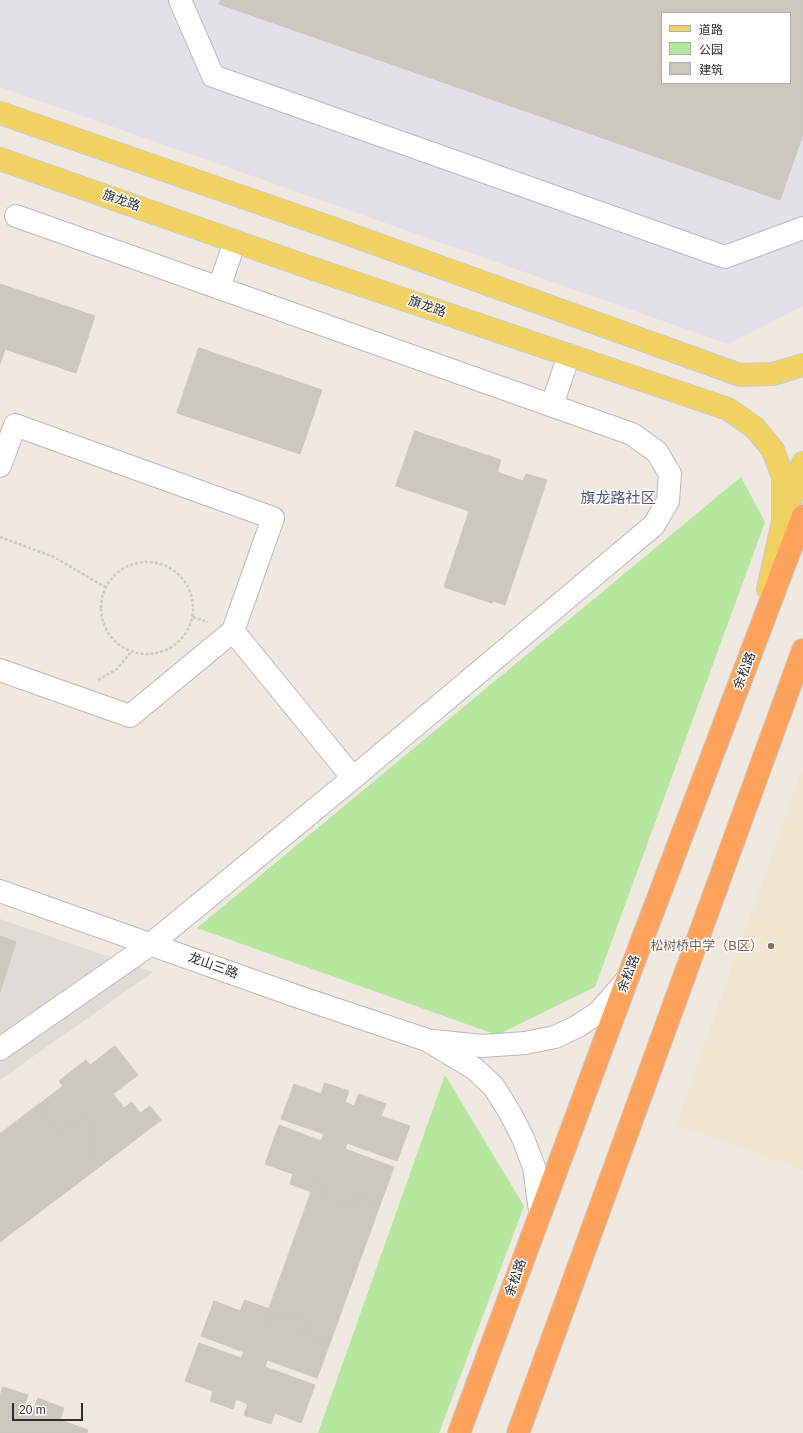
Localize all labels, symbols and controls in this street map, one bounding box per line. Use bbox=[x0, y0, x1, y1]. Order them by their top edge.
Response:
legend bbox=[661, 12, 791, 84]
text: 道路 bbox=[699, 23, 723, 37]
text: 公园 bbox=[699, 43, 723, 57]
text: 建筑 bbox=[699, 63, 723, 77]
street label: 旗龙路 bbox=[100, 187, 142, 215]
street label: 旗龙路 bbox=[406, 293, 448, 321]
district label: 旗龙路社区 bbox=[581, 490, 655, 508]
street label: 余松路 bbox=[731, 650, 759, 692]
place label: 松树桥中学（B区） bbox=[650, 938, 763, 954]
marker: 松树桥中学（B区） bbox=[766, 941, 776, 951]
street label: 龙山三路 bbox=[186, 950, 240, 982]
street label: 余松路 bbox=[615, 953, 643, 995]
street label: 余松路 bbox=[502, 1257, 530, 1299]
scale bar bbox=[14, 1395, 85, 1421]
text: 20 m bbox=[19, 1403, 46, 1417]

